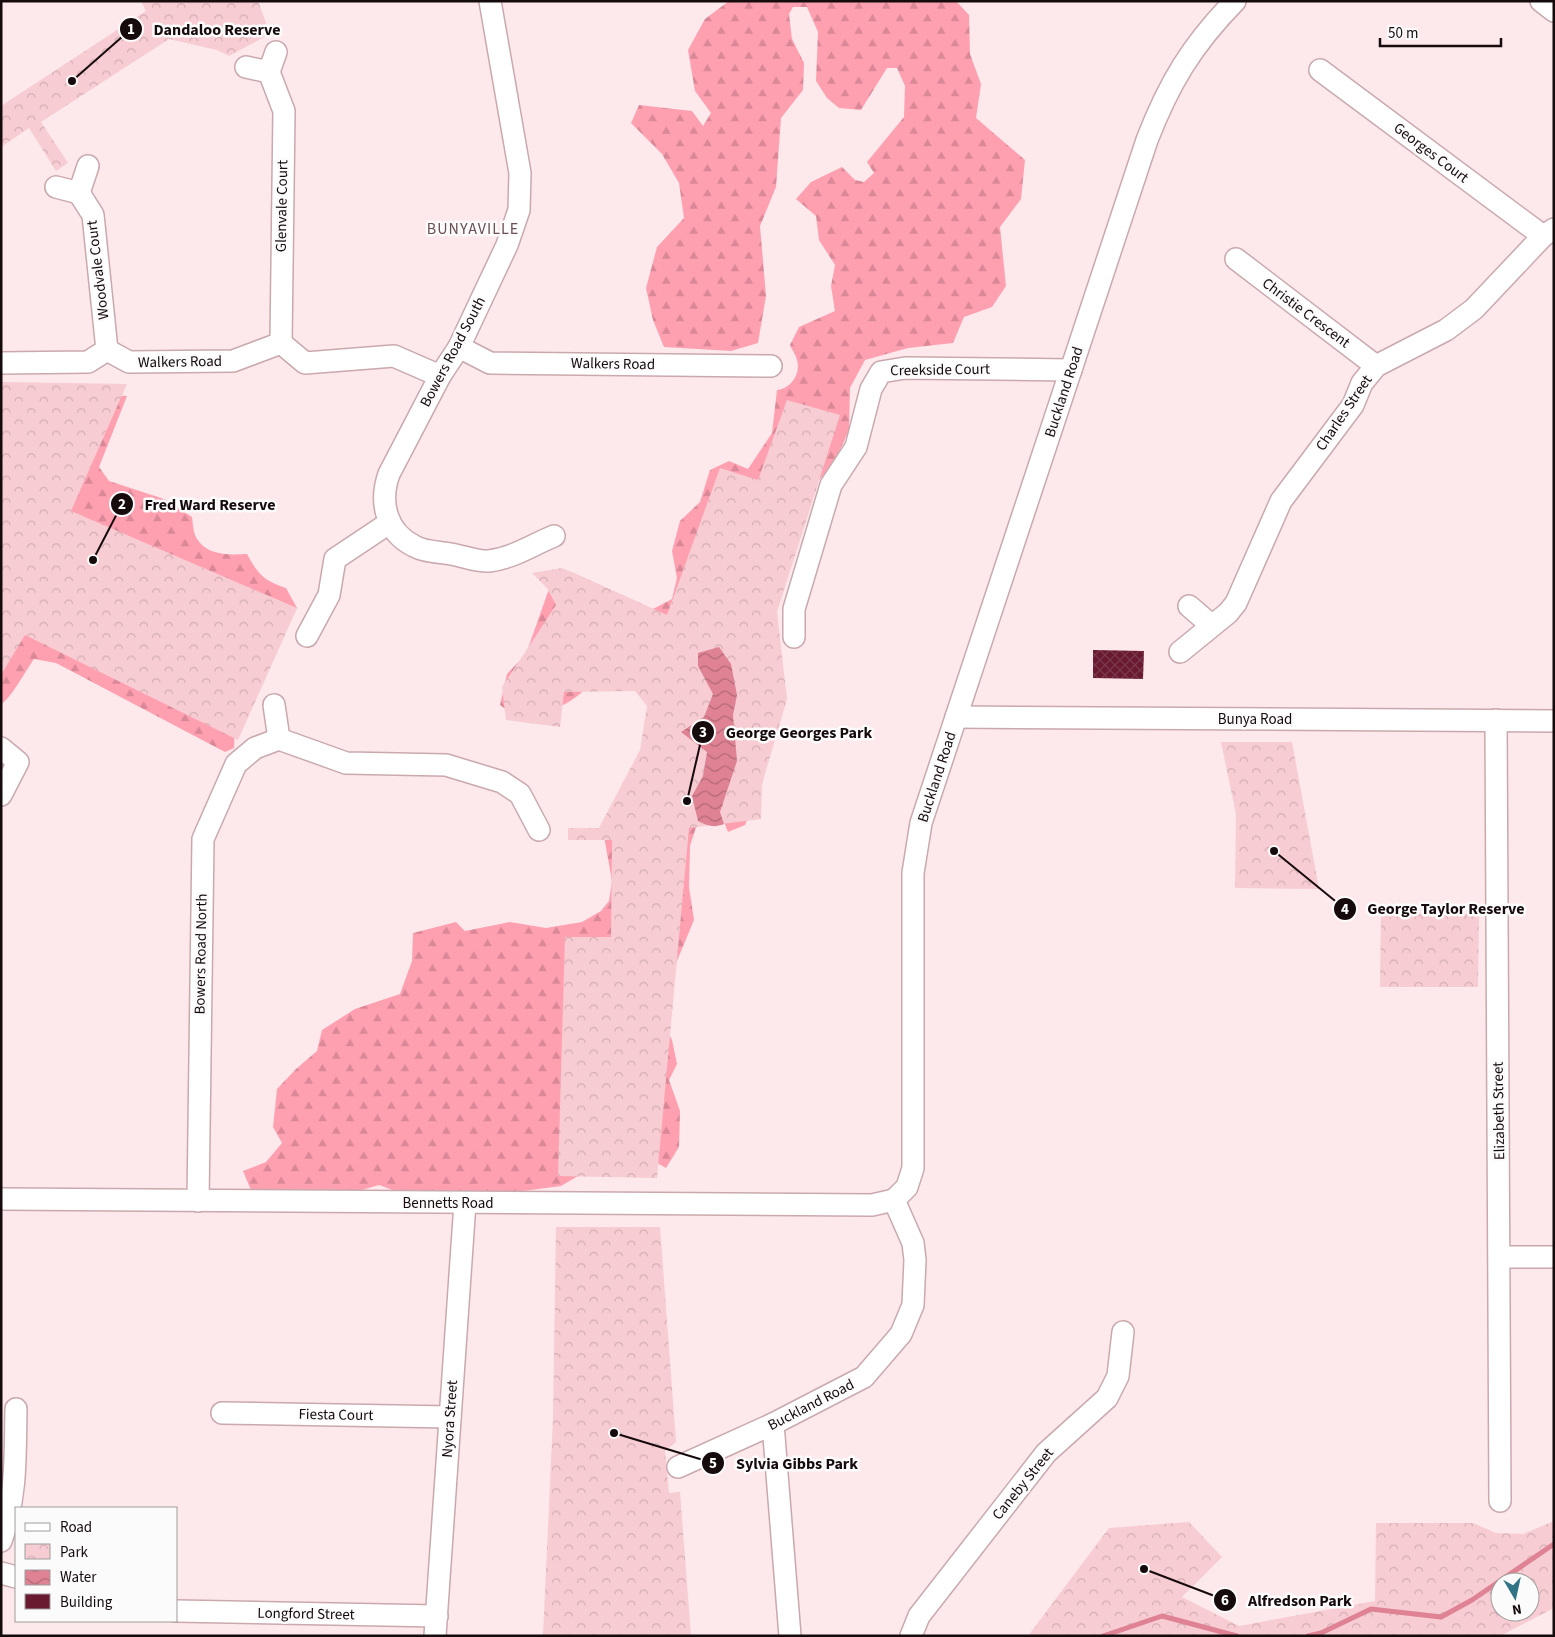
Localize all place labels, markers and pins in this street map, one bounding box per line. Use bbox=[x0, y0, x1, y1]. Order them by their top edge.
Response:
callout: Dandaloo Reserve bbox=[118, 14, 291, 45]
callout: Fred Ward Reserve bbox=[109, 488, 285, 519]
callout: George Georges Park bbox=[691, 717, 882, 748]
callout: George Taylor Reserve bbox=[1333, 893, 1535, 924]
callout: Sylvia Gibbs Park bbox=[701, 1448, 868, 1479]
callout: Alfredson Park bbox=[1213, 1585, 1362, 1616]

